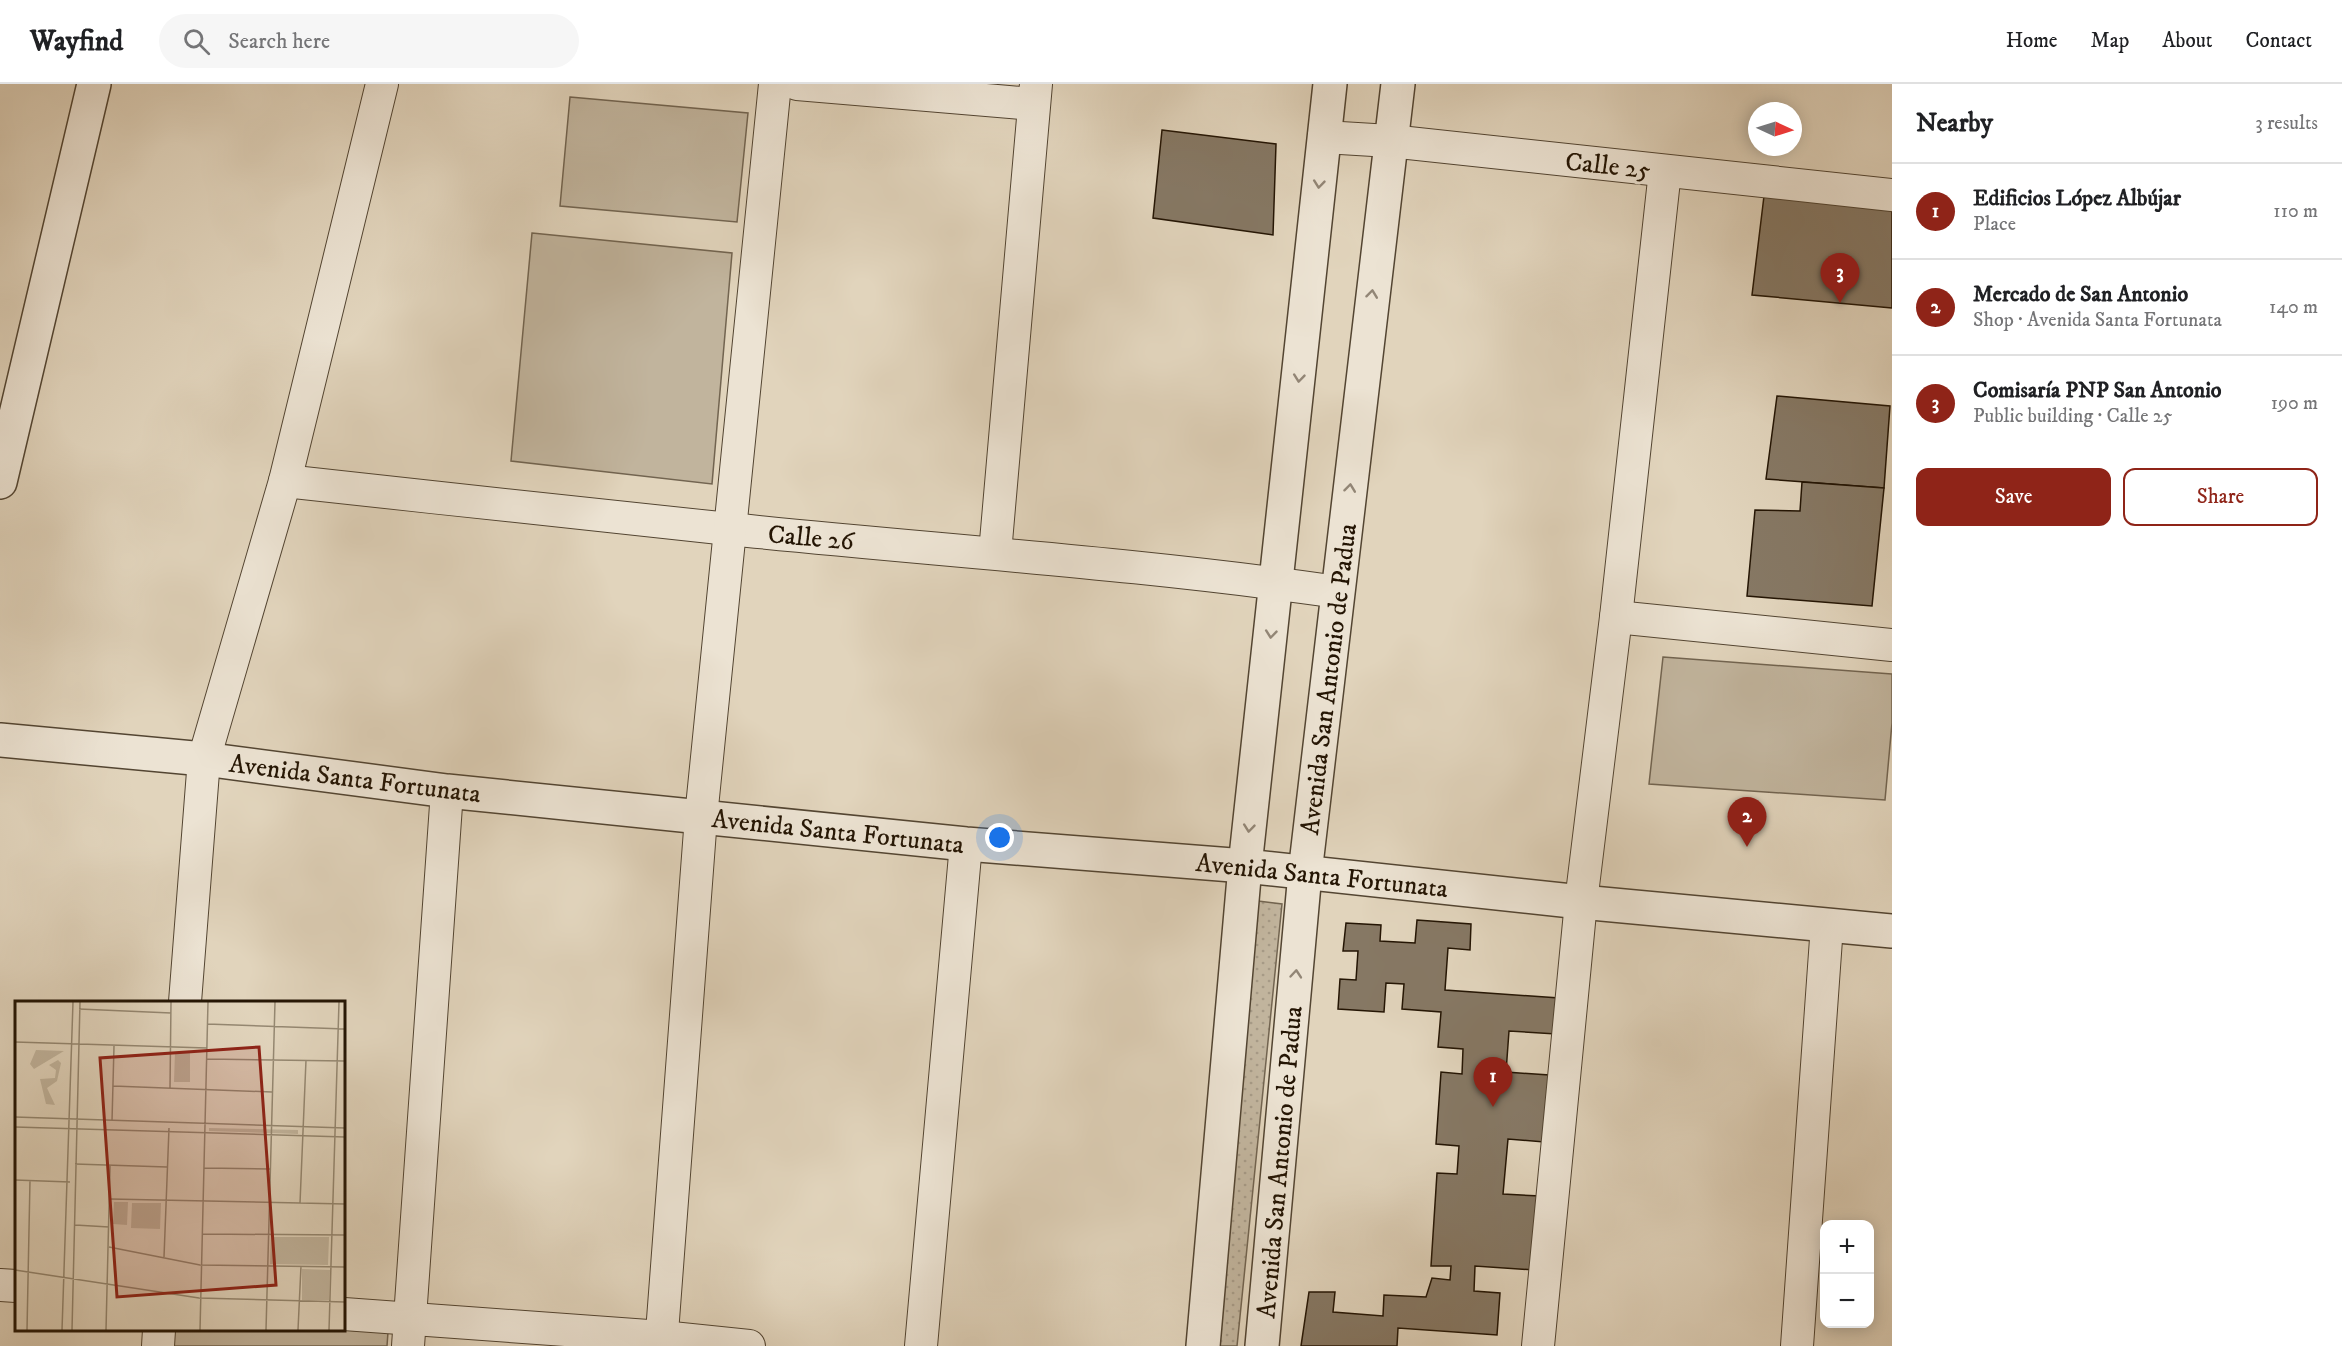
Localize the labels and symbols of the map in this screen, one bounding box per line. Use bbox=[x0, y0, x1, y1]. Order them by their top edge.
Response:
north arrow bbox=[1748, 102, 1802, 156]
street label: Calle 25 bbox=[1563, 146, 1652, 187]
one-way arrow bbox=[1313, 179, 1326, 188]
pin: 3 bbox=[1820, 254, 1860, 303]
one-way arrow bbox=[1366, 290, 1378, 299]
one-way arrow bbox=[1293, 373, 1305, 382]
one-way arrow bbox=[1343, 483, 1356, 493]
street label: Calle 26 bbox=[766, 518, 857, 559]
street label: Avenida San Antonio de Padua bbox=[1294, 522, 1365, 837]
one-way arrow bbox=[1265, 630, 1278, 639]
street label: Avenida Santa Fortunata bbox=[227, 748, 483, 811]
pin: 2 bbox=[1728, 798, 1766, 847]
street label: Avenida Santa Fortunata bbox=[710, 803, 966, 862]
your location bbox=[985, 823, 1014, 852]
one-way arrow bbox=[1243, 824, 1256, 833]
street label: Avenida Santa Fortunata bbox=[1194, 847, 1450, 906]
one-way arrow bbox=[1289, 969, 1302, 979]
inset map bbox=[15, 1001, 345, 1331]
street label: Avenida San Antonio de Padua bbox=[1250, 1005, 1311, 1320]
pin: 1 bbox=[1474, 1058, 1512, 1107]

